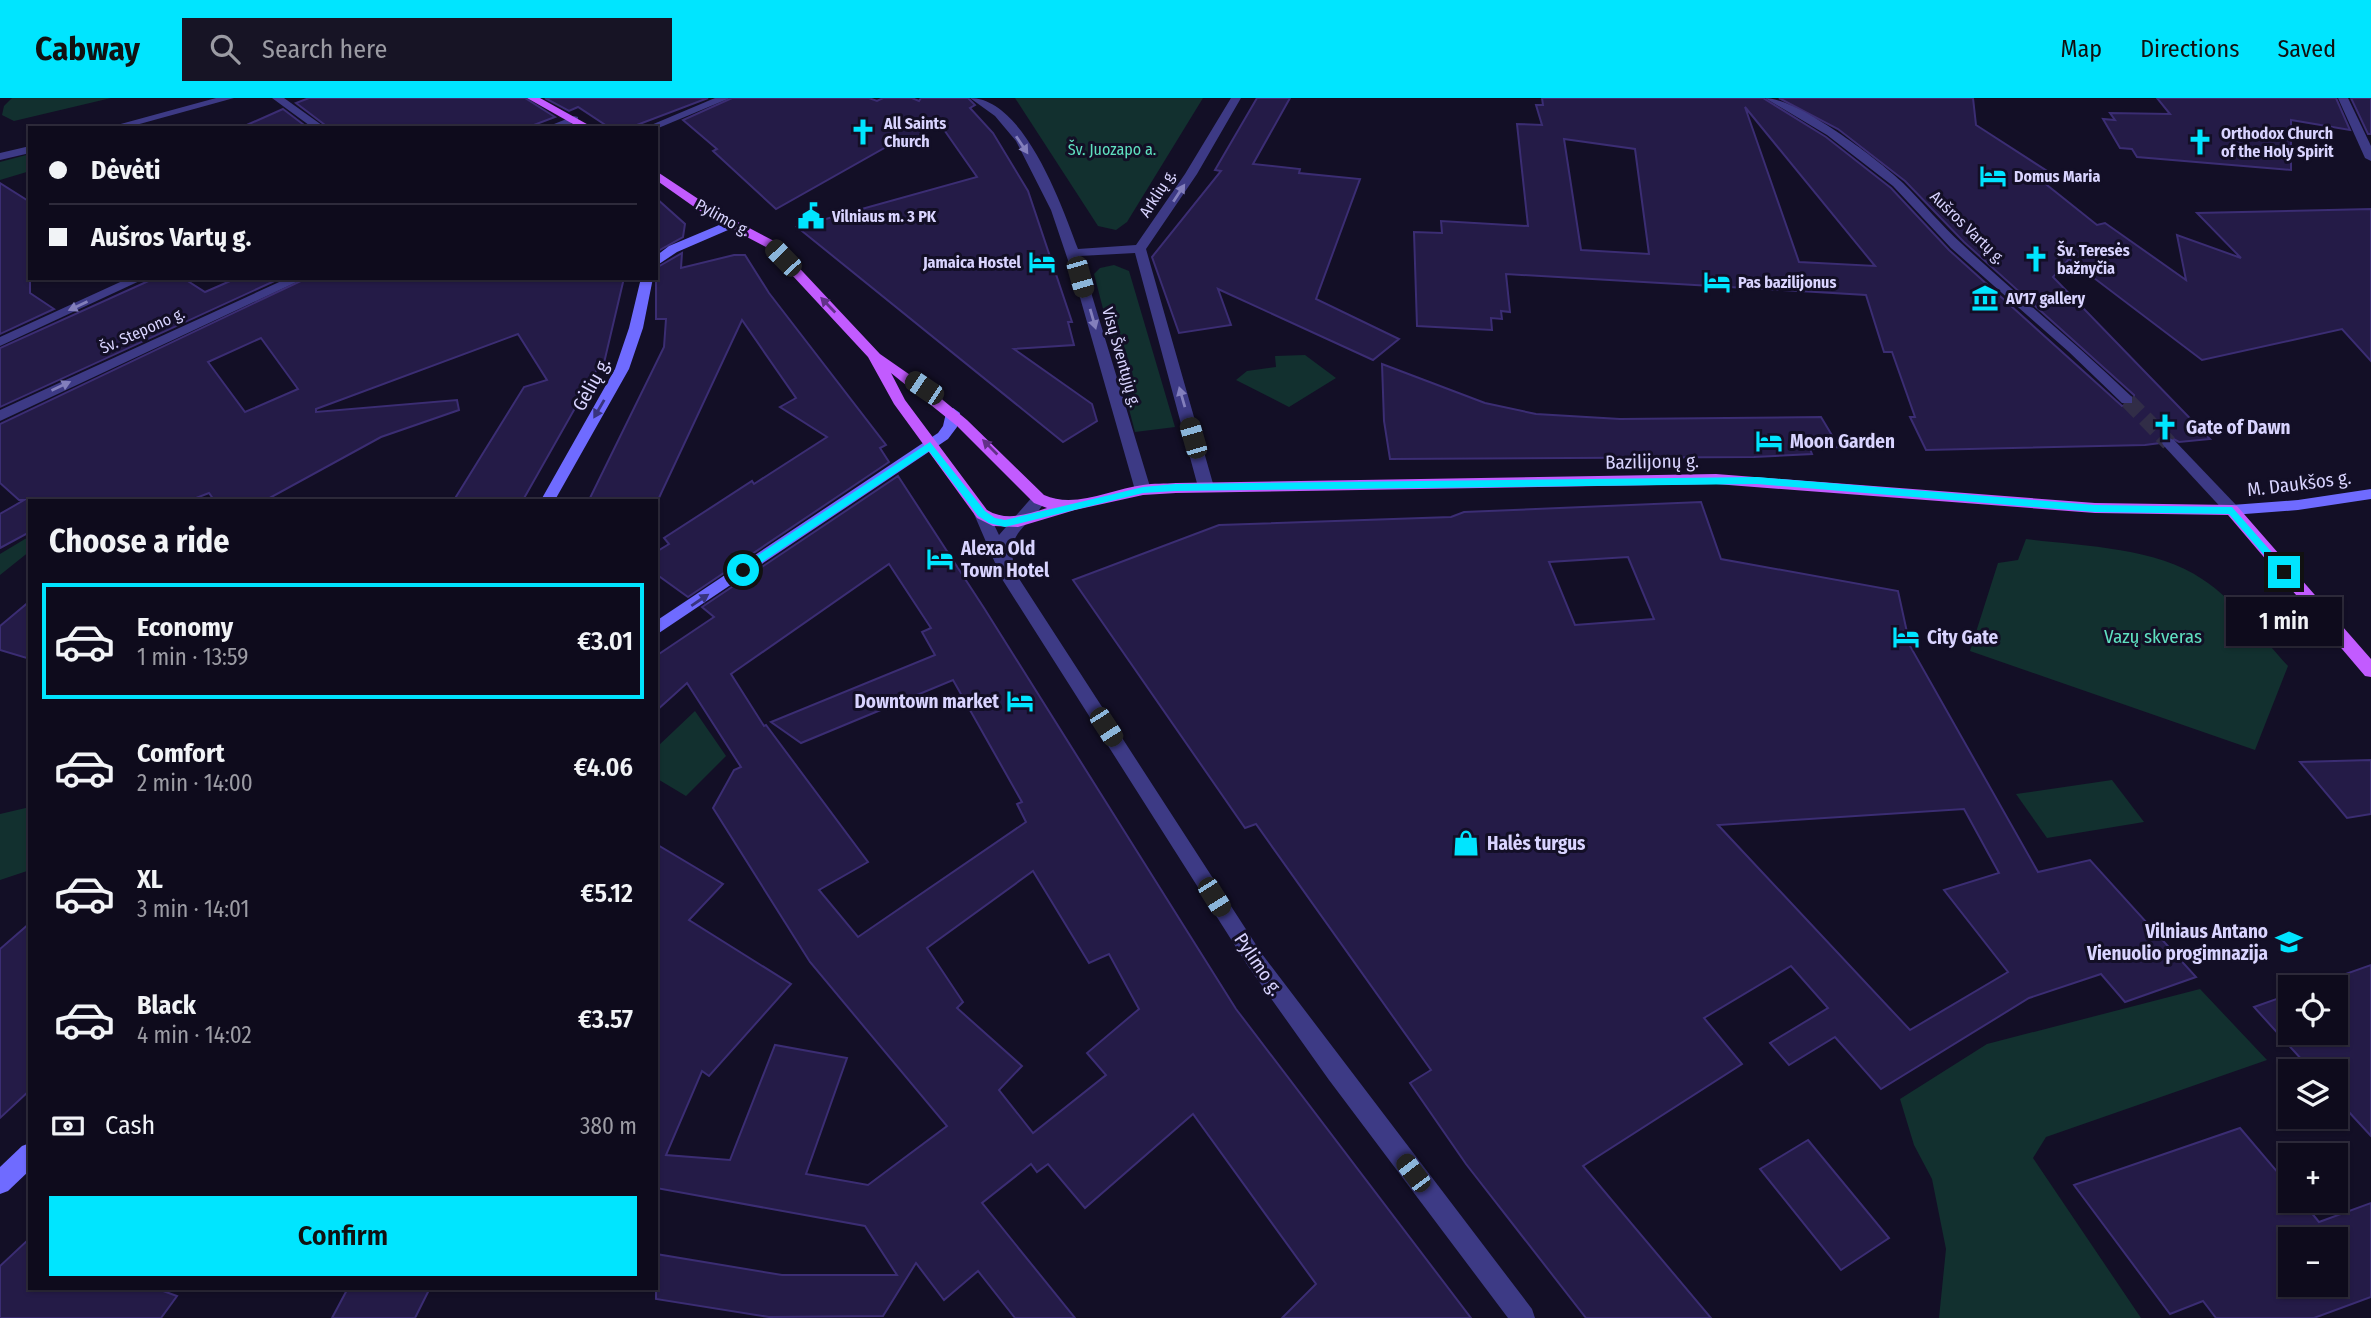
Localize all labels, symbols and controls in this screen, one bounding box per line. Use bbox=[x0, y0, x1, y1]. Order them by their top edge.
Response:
search box bbox=[182, 18, 672, 81]
text: Cabway bbox=[35, 29, 140, 69]
icon: search bbox=[206, 30, 244, 68]
text: Search here bbox=[262, 34, 387, 65]
text: Map bbox=[2061, 35, 2102, 63]
text: Directions bbox=[2140, 35, 2239, 63]
text: Saved bbox=[2277, 35, 2336, 63]
place label: All Saints Church bbox=[883, 114, 946, 151]
church icon: All Saints Church bbox=[848, 117, 878, 147]
place label: Orthodox Church of the Holy Spirit bbox=[2221, 124, 2334, 161]
church icon: Orthodox Church of the Holy Spirit bbox=[2185, 127, 2215, 157]
one-way arrow bbox=[1016, 135, 1029, 155]
park label: Šv. Juozapo a. bbox=[1068, 139, 1156, 159]
text: Dėvėti bbox=[91, 155, 161, 186]
hotel icon: Domus Maria bbox=[1978, 161, 2008, 191]
street label: Arklių g. bbox=[1135, 166, 1180, 221]
place label: Domus Maria bbox=[2014, 167, 2100, 186]
one-way arrow bbox=[1172, 183, 1185, 203]
street label: Aušros Vartų g. bbox=[1926, 187, 2009, 268]
street label: Pylimo g. bbox=[692, 195, 753, 240]
public building icon: Vilniaus m. 3 PK bbox=[796, 201, 826, 231]
place label: Vilniaus m. 3 PK bbox=[831, 207, 937, 226]
text: Aušros Vartų g. bbox=[91, 222, 251, 253]
car bbox=[761, 236, 806, 280]
place label: Šv. Teresės bažnyčia bbox=[2057, 240, 2130, 278]
church icon: Šv. Teresės bažnyčia bbox=[2021, 244, 2051, 274]
hotel icon: Jamaica Hostel bbox=[1027, 247, 1057, 277]
place label: Jamaica Hostel bbox=[922, 253, 1022, 272]
car bbox=[1065, 254, 1096, 300]
hotel icon: Pas bazilijonus bbox=[1702, 267, 1732, 297]
place label: Pas bazilijonus bbox=[1738, 273, 1836, 292]
museum icon: AV17 gallery bbox=[1970, 283, 2000, 313]
place label: AV17 gallery bbox=[2005, 289, 2085, 308]
one-way arrow bbox=[820, 297, 836, 314]
one-way arrow bbox=[67, 301, 88, 312]
street label: Šv. Stepono g. bbox=[97, 302, 187, 358]
street label: Visų Šventųjų g. bbox=[1098, 305, 1146, 409]
one-way arrow bbox=[1088, 308, 1098, 329]
street label: Gėlių g. bbox=[567, 354, 615, 415]
car bbox=[901, 368, 948, 408]
one-way arrow bbox=[51, 380, 71, 392]
one-way arrow bbox=[1176, 386, 1187, 408]
one-way arrow bbox=[594, 399, 606, 419]
church icon: Gate of Dawn bbox=[2150, 412, 2180, 442]
car bbox=[1178, 415, 1209, 461]
place label: Gate of Dawn bbox=[2186, 416, 2290, 439]
hotel icon: Moon Garden bbox=[1754, 426, 1784, 456]
place label: Moon Garden bbox=[1790, 430, 1895, 453]
one-way arrow bbox=[982, 439, 998, 455]
street label: Bazilijonų g. bbox=[1605, 449, 1699, 474]
street label: M. Daukšos g. bbox=[2246, 466, 2352, 501]
text: Choose a ride bbox=[49, 522, 230, 560]
place label: Alexa Old Town Hotel bbox=[960, 537, 1050, 582]
hotel icon: Alexa Old Town Hotel bbox=[925, 544, 955, 574]
route start bbox=[727, 554, 759, 586]
route end bbox=[2268, 556, 2300, 588]
one-way arrow bbox=[690, 593, 710, 606]
callout: 1 min bbox=[2226, 596, 2342, 646]
text: 1 min bbox=[2259, 607, 2309, 635]
icon: car bbox=[53, 610, 116, 673]
text: Economy bbox=[137, 612, 233, 643]
hotel icon: City Gate bbox=[1891, 622, 1921, 652]
park label: Vazų skveras bbox=[2104, 625, 2202, 648]
text: €3.01 bbox=[577, 626, 633, 657]
place label: City Gate bbox=[1927, 626, 1999, 649]
text: 1 min · 13:59 bbox=[137, 643, 248, 671]
hotel icon: Downtown market bbox=[1005, 686, 1035, 716]
place label: Downtown market bbox=[854, 690, 999, 713]
car bbox=[1086, 704, 1127, 750]
icon: car bbox=[53, 736, 116, 799]
text: Comfort bbox=[137, 738, 225, 769]
text: €4.06 bbox=[574, 752, 633, 783]
text: 2 min · 14:00 bbox=[137, 769, 253, 797]
shop icon: Halės turgus bbox=[1451, 828, 1481, 858]
place label: Halės turgus bbox=[1487, 832, 1586, 855]
icon: car bbox=[53, 862, 116, 925]
text: XL bbox=[137, 864, 163, 895]
car bbox=[1194, 874, 1235, 920]
text: €5.12 bbox=[581, 878, 633, 909]
text: 3 min · 14:01 bbox=[137, 895, 249, 923]
place label: Vilniaus Antano Vienuolio progimnazija bbox=[2086, 920, 2268, 965]
school or university icon: Vilniaus Antano Vienuolio progimnazija bbox=[2274, 927, 2304, 957]
street label: Pylimo g. bbox=[1229, 929, 1288, 1000]
map controls bbox=[2278, 975, 2348, 1297]
button: locate bbox=[2278, 975, 2348, 1045]
icon: car bbox=[53, 988, 116, 1051]
text: Black bbox=[137, 990, 196, 1021]
text: €3.57 bbox=[578, 1004, 633, 1035]
text: 4 min · 14:02 bbox=[137, 1021, 252, 1049]
button: layers bbox=[2278, 1059, 2348, 1129]
icon: cash bbox=[49, 1107, 87, 1145]
text: Cash bbox=[105, 1110, 155, 1141]
text: 380 m bbox=[580, 1112, 637, 1140]
button: + bbox=[2278, 1143, 2348, 1213]
car bbox=[1392, 1150, 1435, 1196]
button: Confirm bbox=[49, 1196, 637, 1276]
button: − bbox=[2278, 1227, 2348, 1297]

